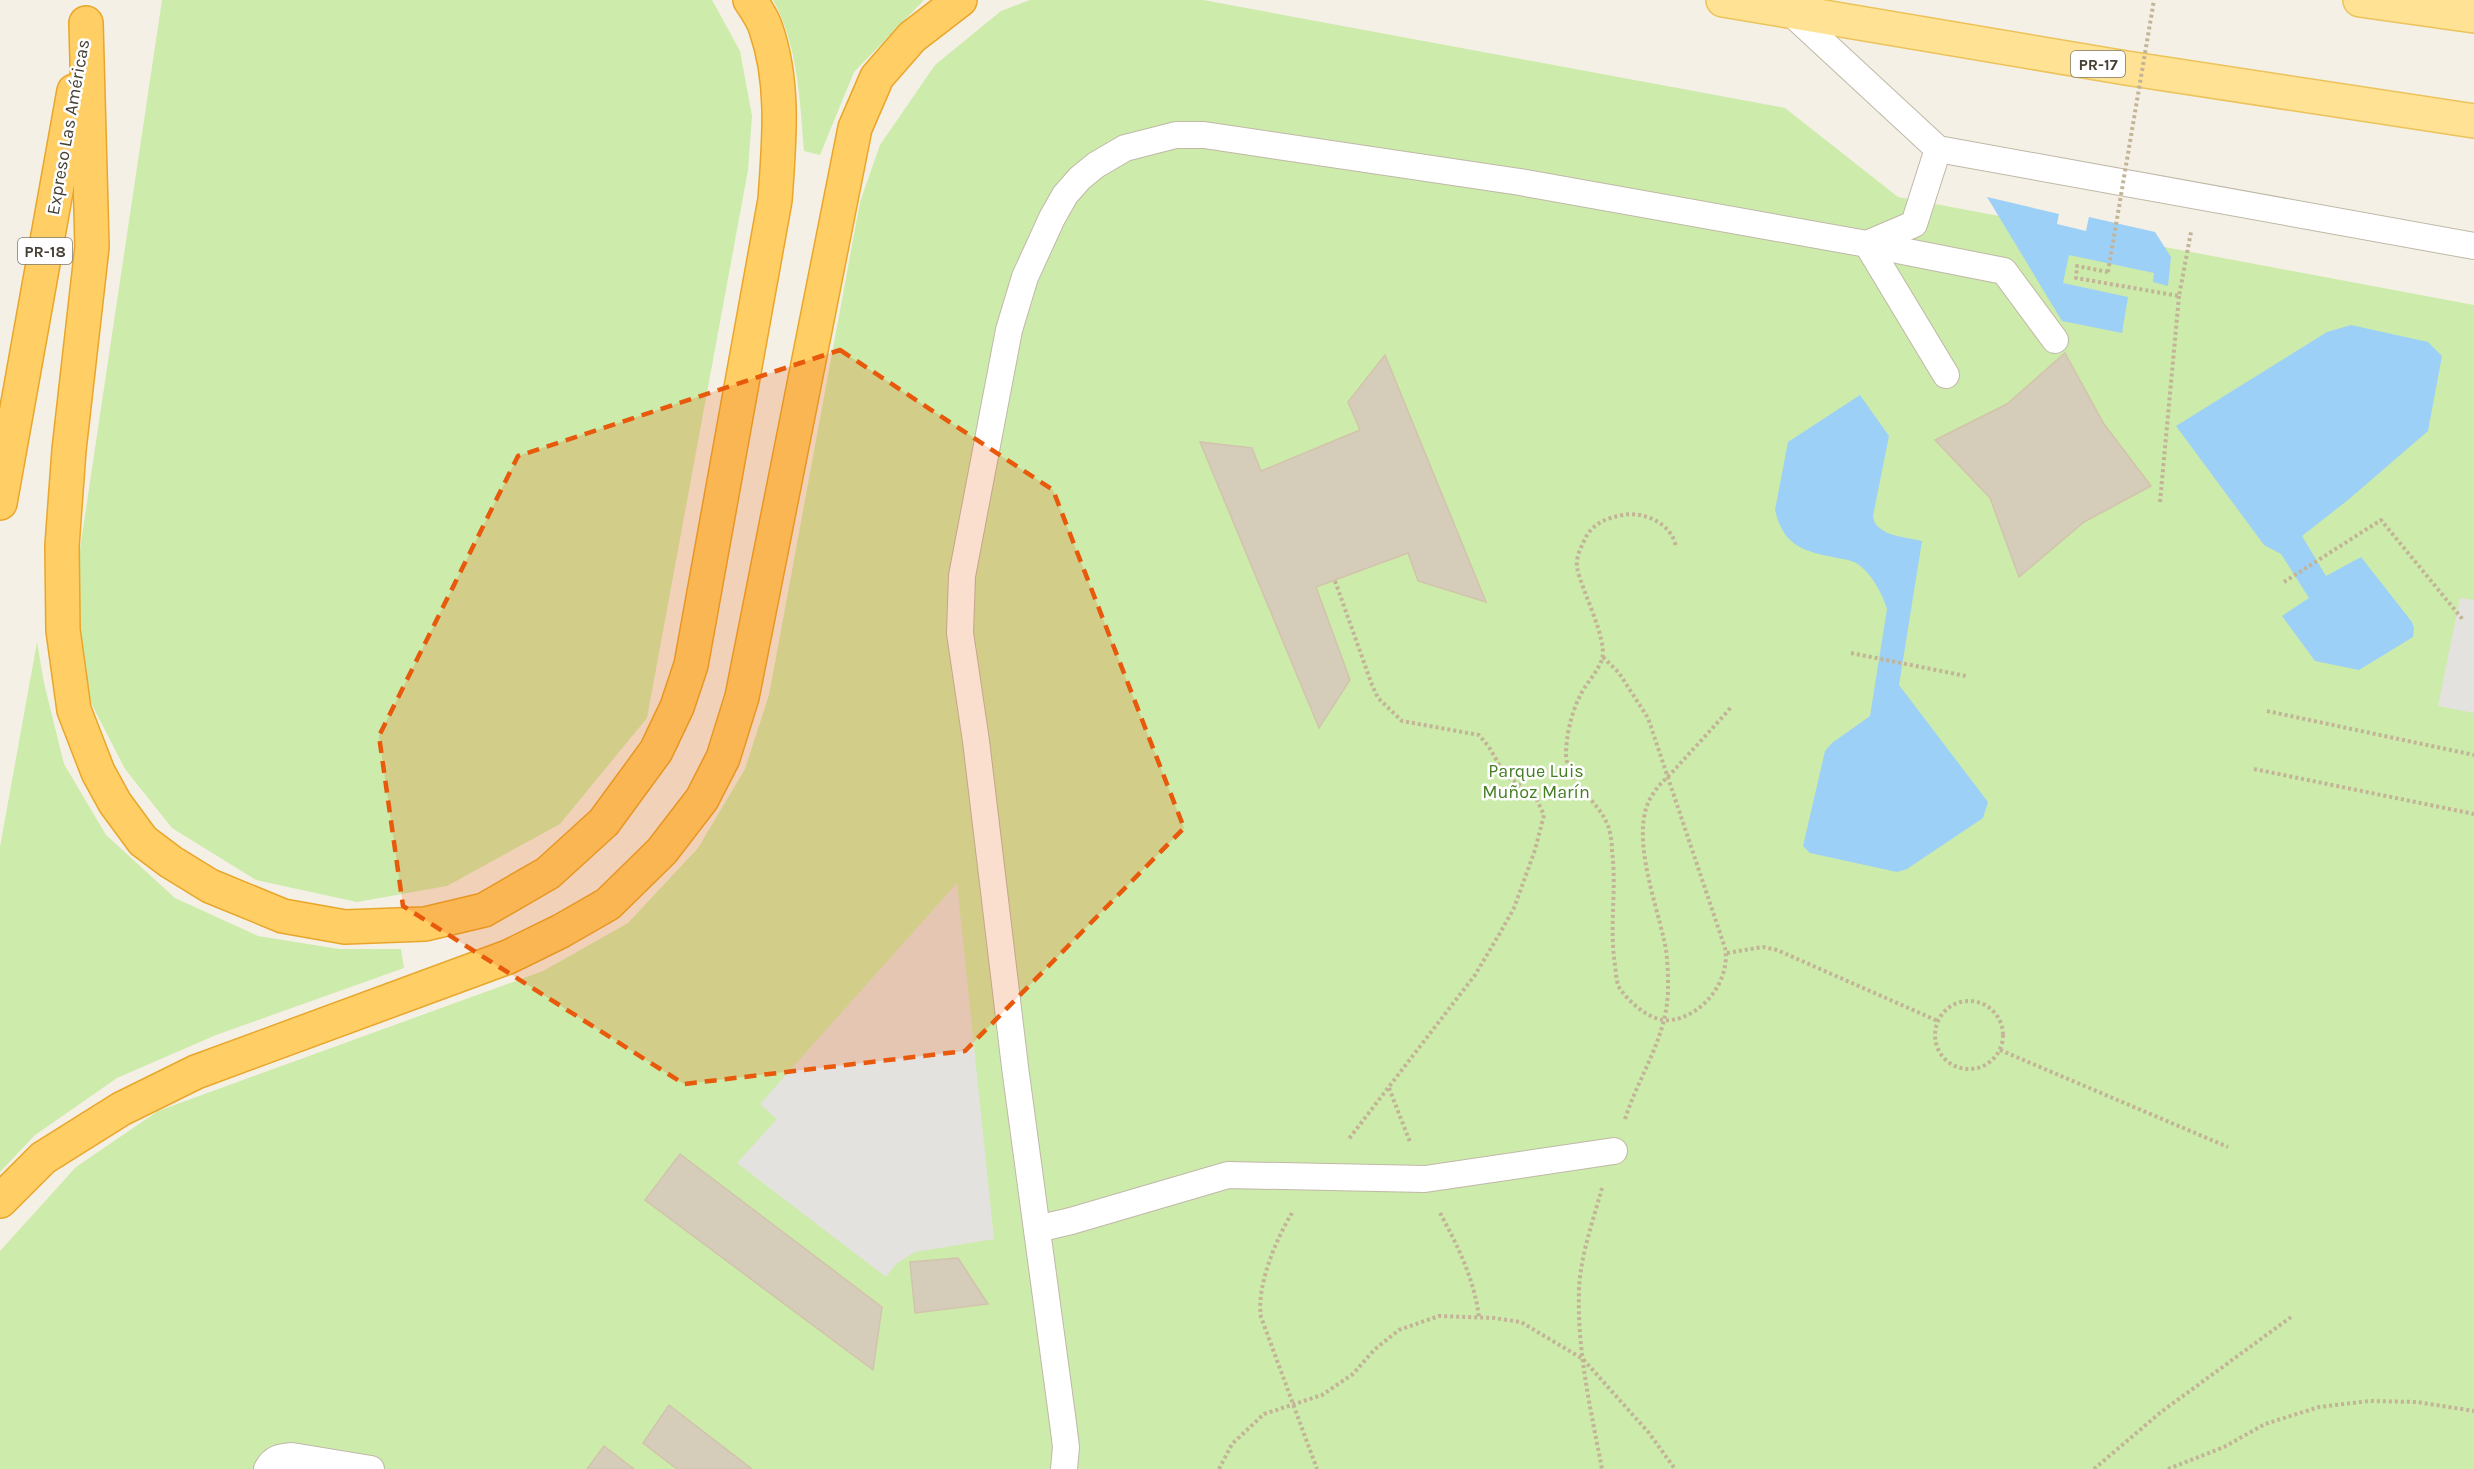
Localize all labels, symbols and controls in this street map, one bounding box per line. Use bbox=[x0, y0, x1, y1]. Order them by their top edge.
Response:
street label: Expreso Las Américas bbox=[42, 37, 94, 217]
road number: PR-17 bbox=[2071, 51, 2125, 77]
road number: PR-18 bbox=[18, 238, 72, 264]
park label: Parque Luis Muñoz Marín bbox=[1482, 760, 1590, 803]

